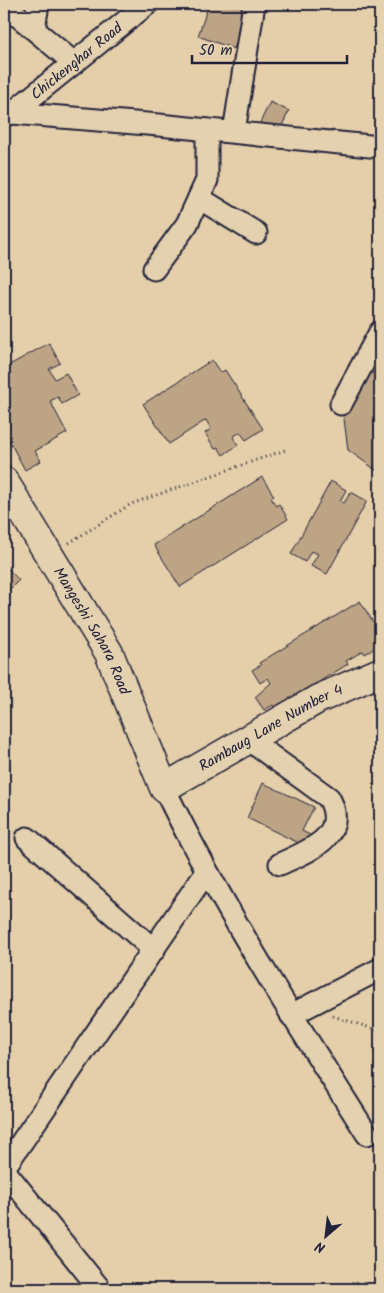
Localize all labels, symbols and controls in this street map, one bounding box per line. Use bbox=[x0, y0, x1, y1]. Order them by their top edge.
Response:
street label: Chickenghar Road bbox=[26, 17, 129, 106]
scale bar bbox=[192, 32, 346, 64]
text: 50 m bbox=[199, 39, 233, 63]
street label: Mangeshi Sahara Road bbox=[46, 563, 136, 699]
street label: Rambaug Lane Number 4 bbox=[194, 679, 347, 778]
north arrow bbox=[302, 1210, 352, 1260]
text: N bbox=[311, 1235, 329, 1258]

